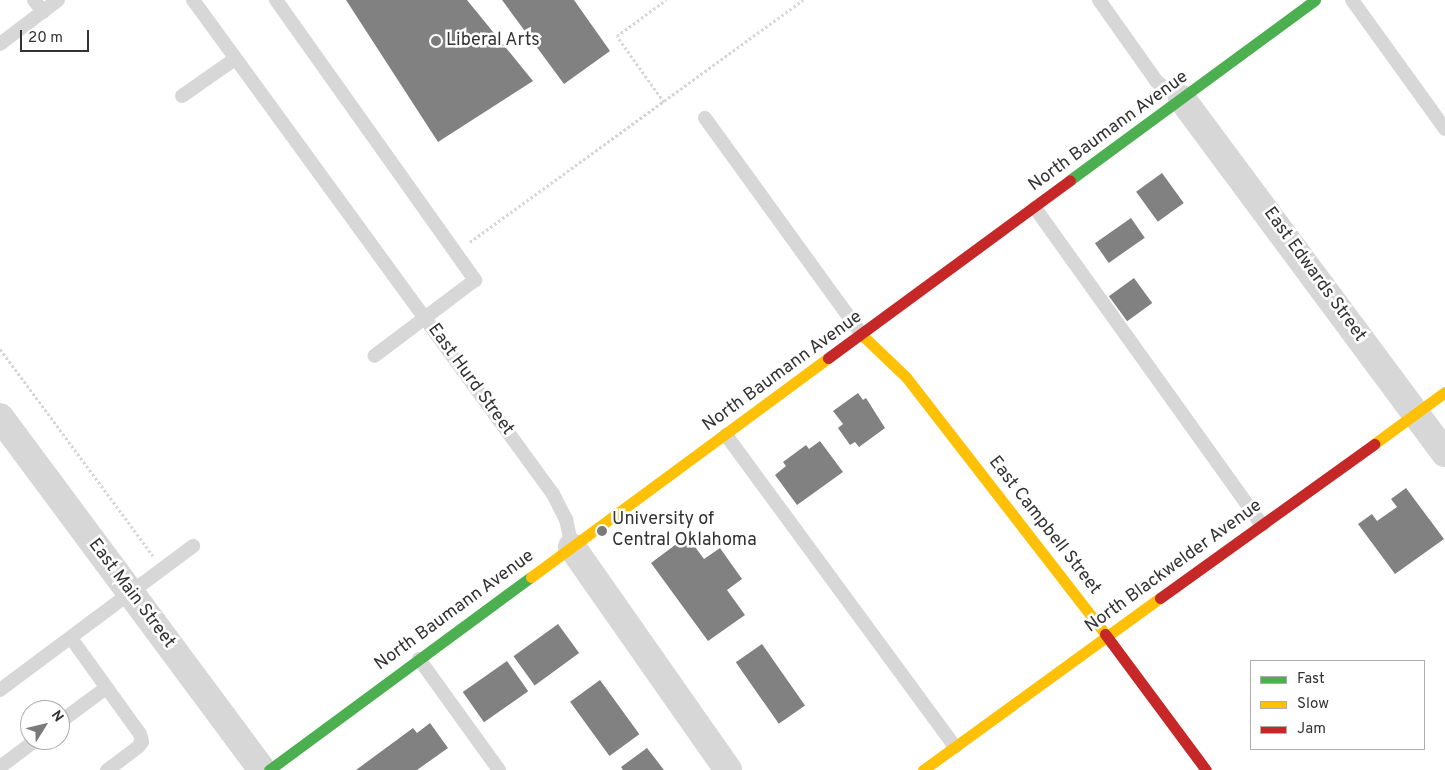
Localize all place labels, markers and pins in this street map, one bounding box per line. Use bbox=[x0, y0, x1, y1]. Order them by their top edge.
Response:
place label: Liberal Arts bbox=[446, 30, 541, 52]
marker: Liberal Arts bbox=[430, 35, 442, 47]
place label: University of Central Oklahoma bbox=[612, 510, 757, 552]
marker: University of Central Oklahoma bbox=[596, 525, 608, 537]

